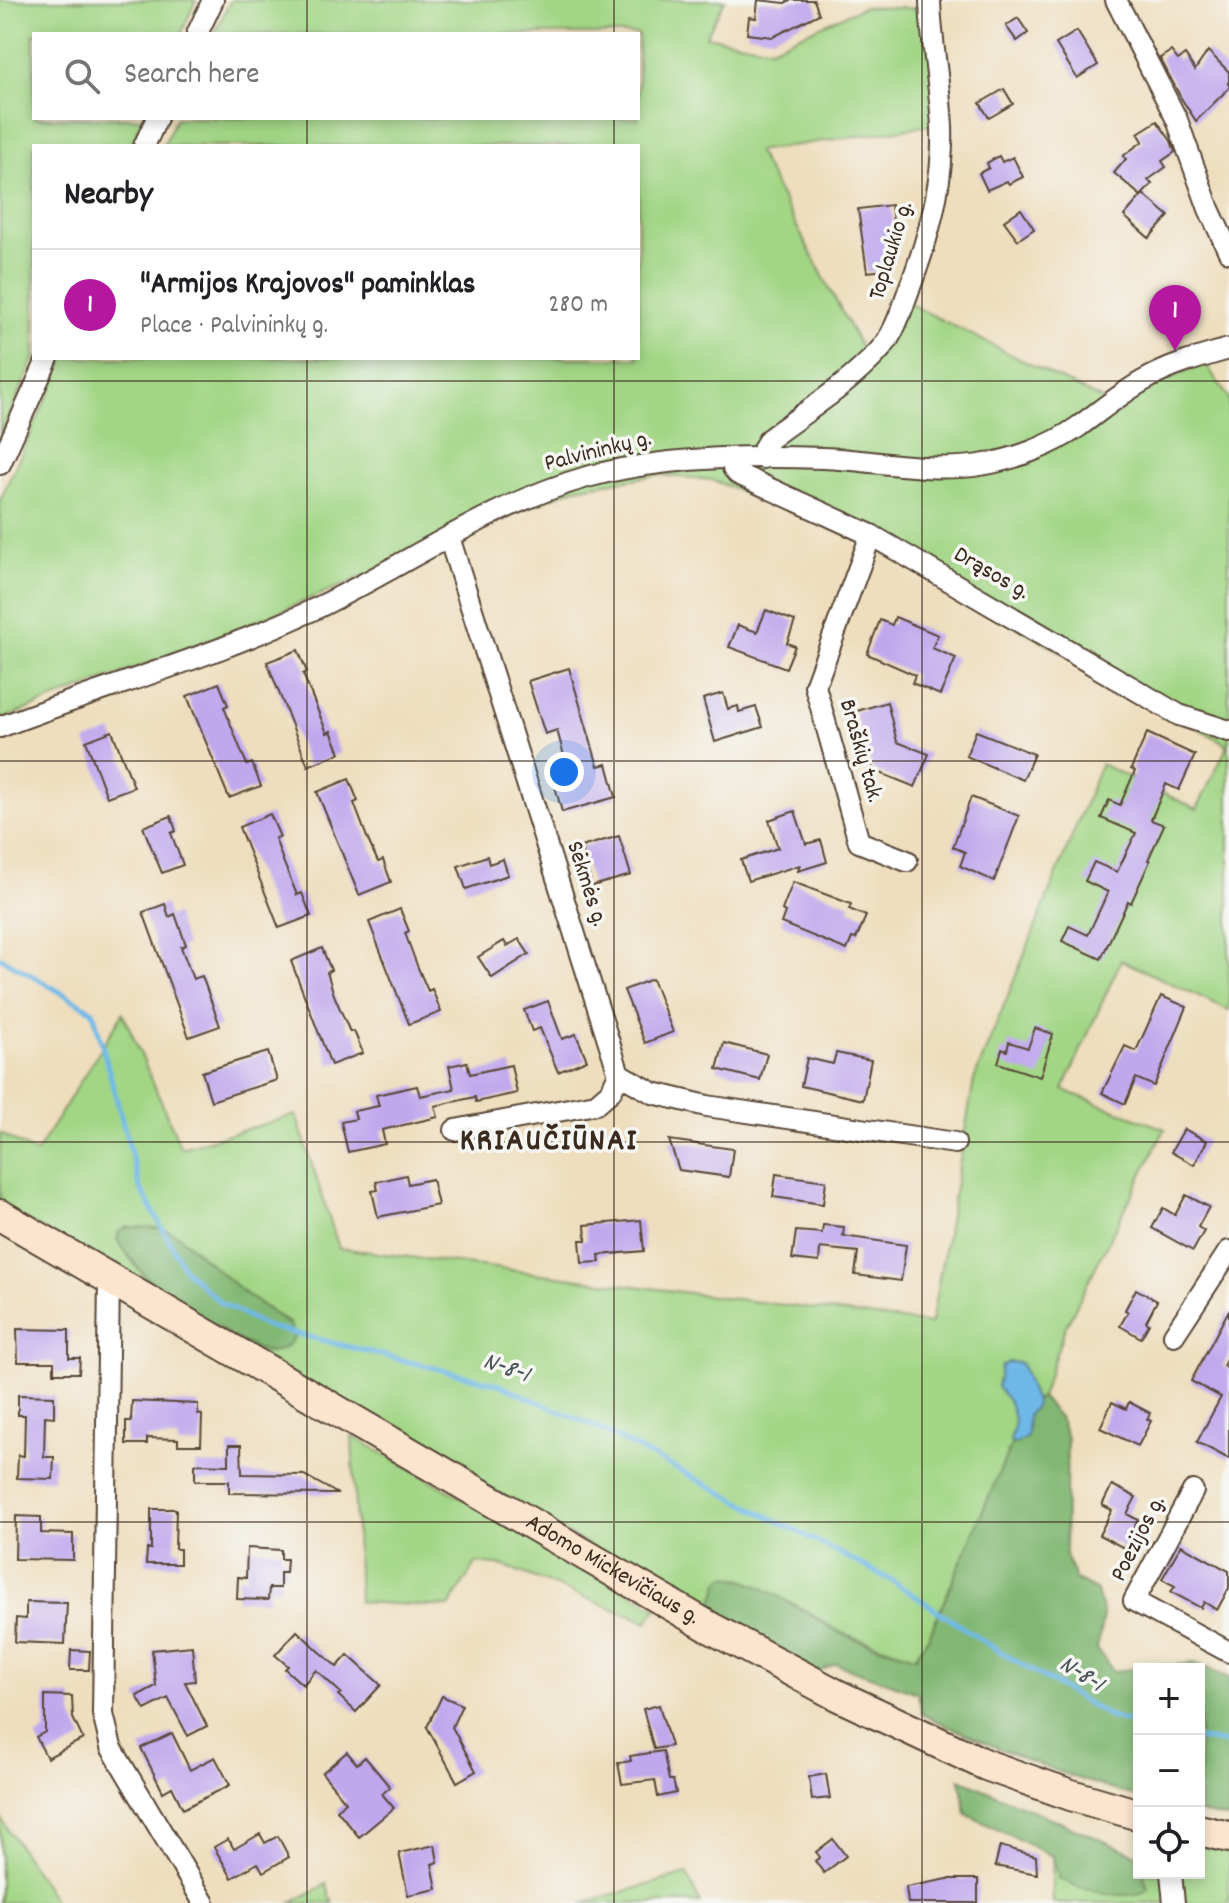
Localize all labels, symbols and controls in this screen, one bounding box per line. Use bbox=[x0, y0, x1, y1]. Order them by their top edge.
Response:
search box bbox=[32, 32, 640, 120]
icon: search bbox=[60, 54, 104, 98]
text: Search here bbox=[124, 55, 260, 98]
text: Nearby bbox=[64, 172, 153, 221]
street label: Toplaukio g. bbox=[861, 198, 923, 304]
text: "Armijos Krajovos" paminklas bbox=[140, 265, 475, 308]
pin: 1 bbox=[1149, 285, 1201, 351]
text: 1 bbox=[87, 287, 93, 324]
text: 280 m bbox=[548, 287, 608, 324]
text: Place · Palvininkų g. bbox=[140, 308, 328, 345]
street label: Palvininkų g. bbox=[541, 422, 655, 482]
street label: Drąsos g. bbox=[947, 539, 1035, 609]
street label: Braškių tak. bbox=[829, 695, 891, 807]
your location bbox=[544, 752, 584, 792]
street label: Sėkmės g. bbox=[556, 837, 616, 931]
district label: KRIAUČIŪNAI bbox=[460, 1120, 638, 1166]
water label: N-8-1 bbox=[478, 1344, 536, 1395]
street label: Poezijos g. bbox=[1103, 1490, 1175, 1588]
street label: Adomo Mickevičiaus g. bbox=[519, 1507, 706, 1635]
water label: N-8-1 bbox=[1051, 1647, 1113, 1704]
map controls bbox=[1133, 1663, 1205, 1879]
button: + bbox=[1133, 1663, 1205, 1735]
button: − bbox=[1133, 1735, 1205, 1807]
button: locate bbox=[1133, 1807, 1205, 1879]

